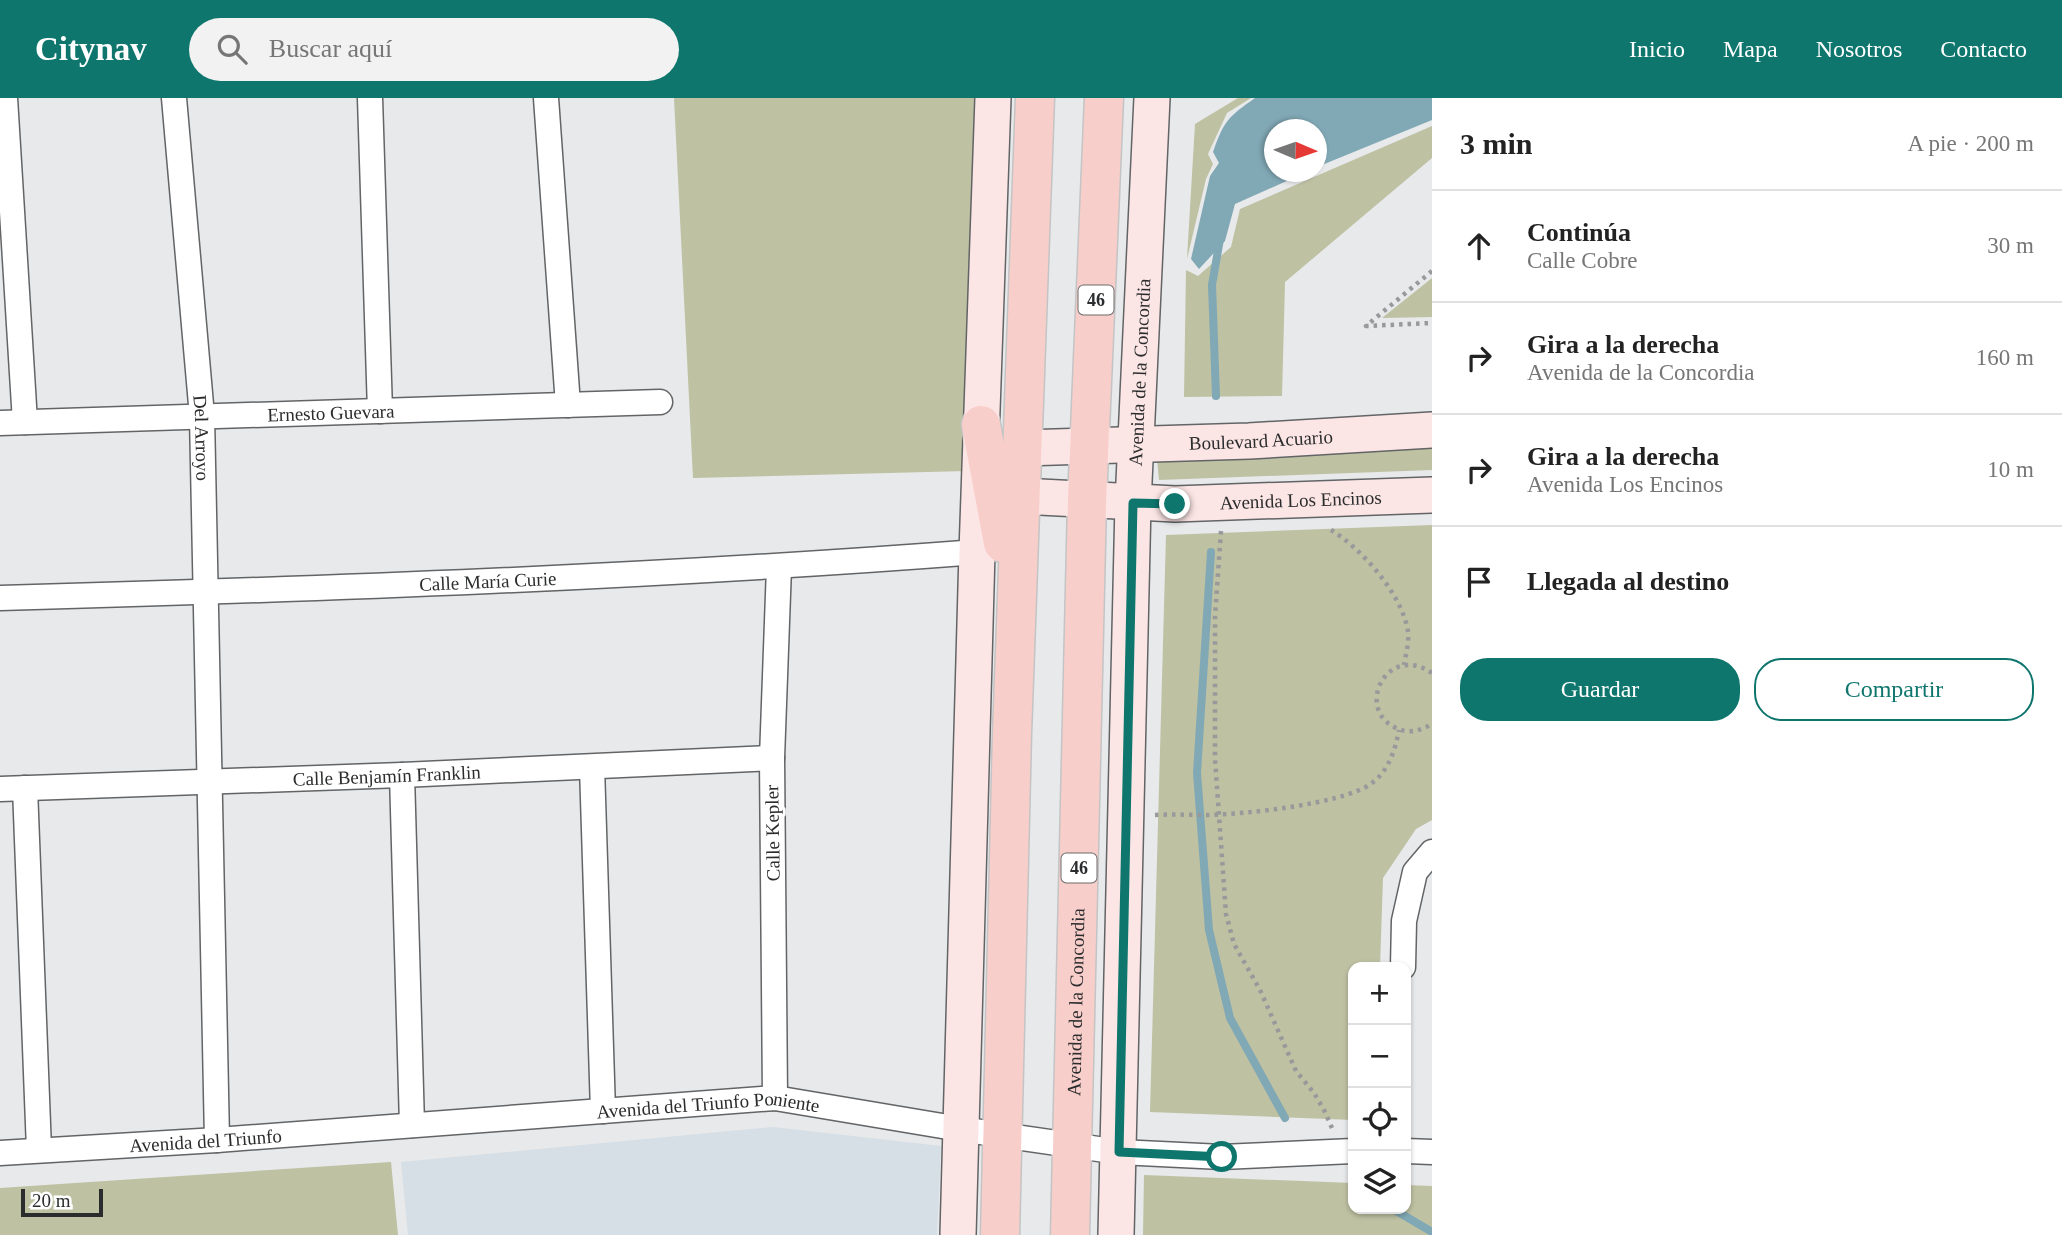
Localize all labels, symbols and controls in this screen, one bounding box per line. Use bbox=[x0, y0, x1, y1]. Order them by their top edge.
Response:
search box bbox=[189, 18, 679, 81]
icon: search bbox=[213, 30, 251, 68]
text: Citynav bbox=[35, 31, 147, 67]
text: Buscar aquí bbox=[269, 34, 392, 63]
text: Inicio bbox=[1629, 36, 1685, 62]
text: Mapa bbox=[1723, 36, 1778, 62]
text: Nosotros bbox=[1816, 36, 1902, 62]
text: Contacto bbox=[1940, 36, 2027, 62]
north arrow bbox=[1264, 119, 1327, 182]
text: 3 min bbox=[1460, 127, 1533, 160]
text: A pie · 200 m bbox=[1908, 131, 2034, 156]
text: Continúa bbox=[1527, 218, 1631, 247]
icon: ahead bbox=[1460, 227, 1498, 265]
text: 30 m bbox=[1987, 233, 2034, 258]
text: Calle Cobre bbox=[1527, 248, 1638, 273]
street label: Avenida de la Concordia bbox=[1125, 277, 1155, 467]
road number: 46 bbox=[1078, 286, 1114, 314]
text: Gira a la derecha bbox=[1527, 330, 1719, 359]
icon: right bbox=[1460, 339, 1498, 377]
text: 160 m bbox=[1976, 345, 2034, 370]
text: Avenida de la Concordia bbox=[1527, 360, 1755, 385]
street label: Del Arroyo bbox=[189, 394, 213, 481]
street label: Ernesto Guevara bbox=[267, 400, 395, 425]
street label: Boulevard Acuario bbox=[1189, 426, 1333, 454]
text: Gira a la derecha bbox=[1527, 442, 1719, 471]
icon: right bbox=[1460, 451, 1498, 489]
text: 10 m bbox=[1987, 457, 2034, 482]
text: Avenida Los Encinos bbox=[1527, 472, 1723, 497]
street label: Avenida Los Encinos bbox=[1219, 487, 1382, 513]
route end bbox=[1159, 488, 1190, 519]
icon: arrive bbox=[1460, 563, 1498, 601]
text: Llegada al destino bbox=[1527, 567, 1729, 596]
street label: Calle María Curie bbox=[419, 568, 557, 595]
button: Guardar bbox=[1460, 658, 1740, 721]
button: Compartir bbox=[1754, 658, 2034, 721]
street label: Calle Benjamín Franklin bbox=[293, 761, 482, 790]
street label: Calle Kepler bbox=[761, 784, 784, 881]
road number: 46 bbox=[1062, 854, 1096, 882]
street label: Avenida de la Concordia bbox=[1063, 907, 1089, 1096]
map controls bbox=[1348, 962, 1411, 1214]
button: + bbox=[1348, 962, 1411, 1025]
button: − bbox=[1348, 1025, 1411, 1088]
street label: Avenida del Triunfo Poniente bbox=[596, 1088, 821, 1122]
button: locate bbox=[1348, 1088, 1411, 1151]
street label: Avenida del Triunfo bbox=[129, 1125, 283, 1156]
route start bbox=[1206, 1141, 1237, 1172]
button: layers bbox=[1348, 1151, 1411, 1214]
scale bar bbox=[21, 1186, 103, 1218]
text: 20 m bbox=[32, 1190, 71, 1211]

